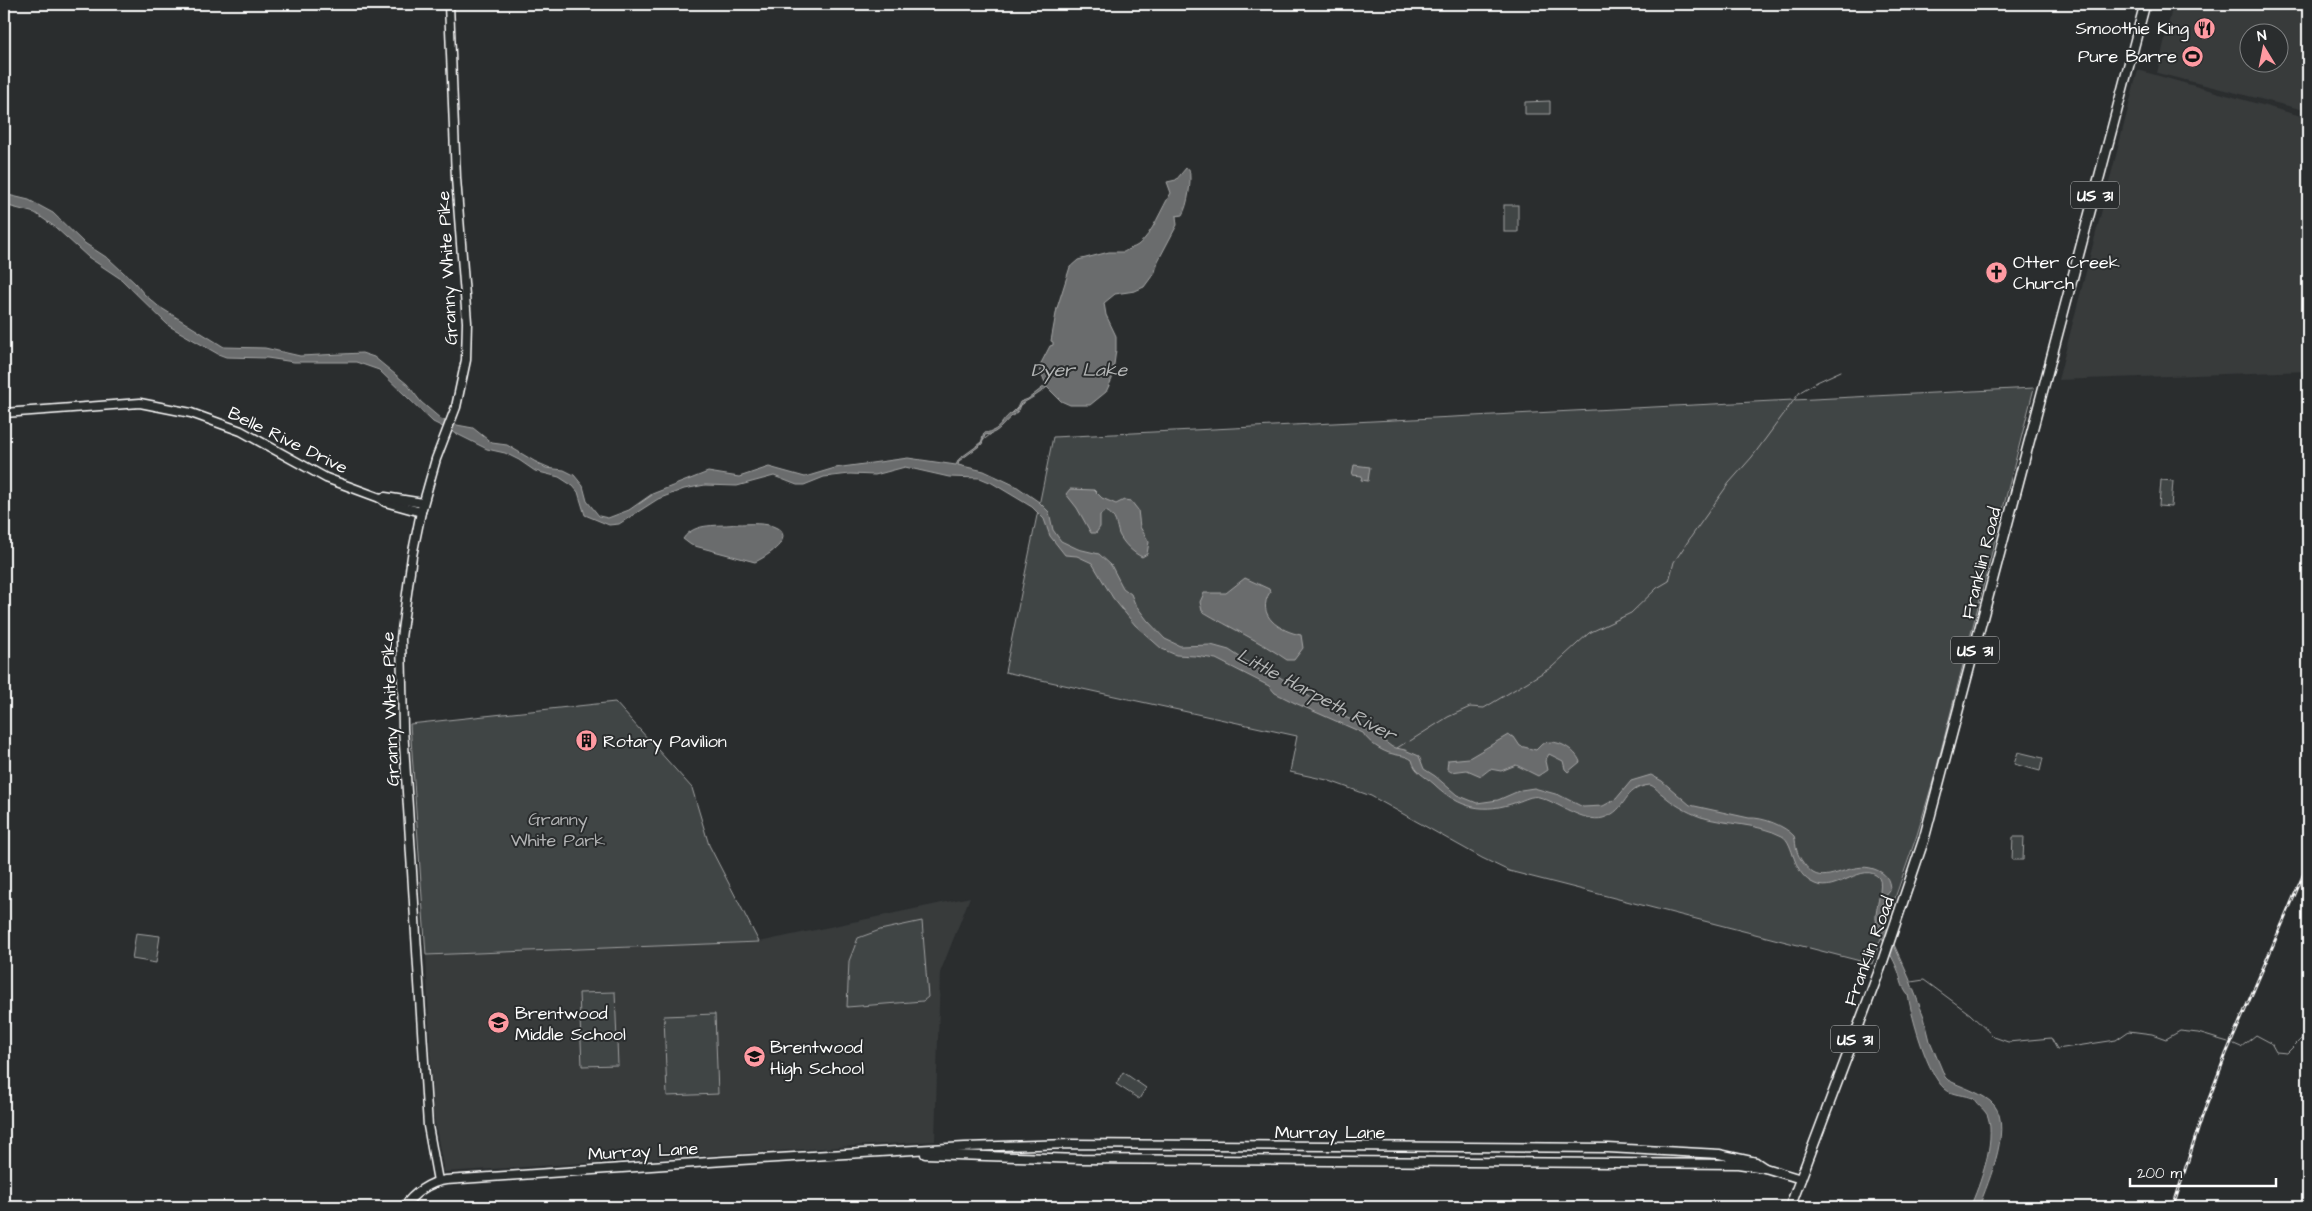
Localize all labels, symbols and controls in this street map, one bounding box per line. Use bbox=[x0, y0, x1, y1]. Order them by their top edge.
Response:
place label: Smoothie King bbox=[2075, 16, 2189, 42]
restaurant icon: Smoothie King bbox=[2193, 16, 2217, 40]
north arrow bbox=[2240, 22, 2290, 72]
text: N bbox=[2256, 26, 2268, 47]
place label: Pure Barre bbox=[2078, 44, 2177, 69]
sports icon: Pure Barre bbox=[2181, 44, 2205, 68]
road number: US 31 bbox=[2071, 182, 2119, 208]
street label: Granny White Pike bbox=[431, 190, 465, 346]
place label: Otter Creek Church bbox=[2013, 250, 2120, 296]
church icon: Otter Creek Church bbox=[1985, 260, 2009, 284]
water label: Dyer Lake bbox=[1031, 357, 1129, 384]
street label: Belle Rive Drive bbox=[224, 401, 352, 480]
street label: Franklin Road bbox=[1955, 504, 2007, 622]
street label: Granny White Pike bbox=[375, 631, 407, 787]
road number: US 31 bbox=[1951, 636, 1999, 664]
water label: Little Harpeth River bbox=[1232, 642, 1403, 750]
building icon: Rotary Pavilion bbox=[575, 729, 599, 753]
place label: Rotary Pavilion bbox=[603, 729, 727, 755]
park label: Granny White Park bbox=[511, 807, 605, 853]
street label: Franklin Road bbox=[1838, 893, 1901, 1009]
place label: Brentwood Middle School bbox=[515, 1001, 626, 1047]
school or university icon: Brentwood Middle School bbox=[487, 1011, 511, 1035]
road number: US 31 bbox=[1831, 1026, 1879, 1052]
place label: Brentwood High School bbox=[770, 1035, 864, 1082]
school or university icon: Brentwood High School bbox=[742, 1045, 766, 1069]
street label: Murray Lane bbox=[1275, 1120, 1386, 1146]
street label: Murray Lane bbox=[587, 1136, 699, 1168]
scale bar bbox=[2130, 1156, 2276, 1188]
text: 200 m bbox=[2137, 1163, 2183, 1184]

